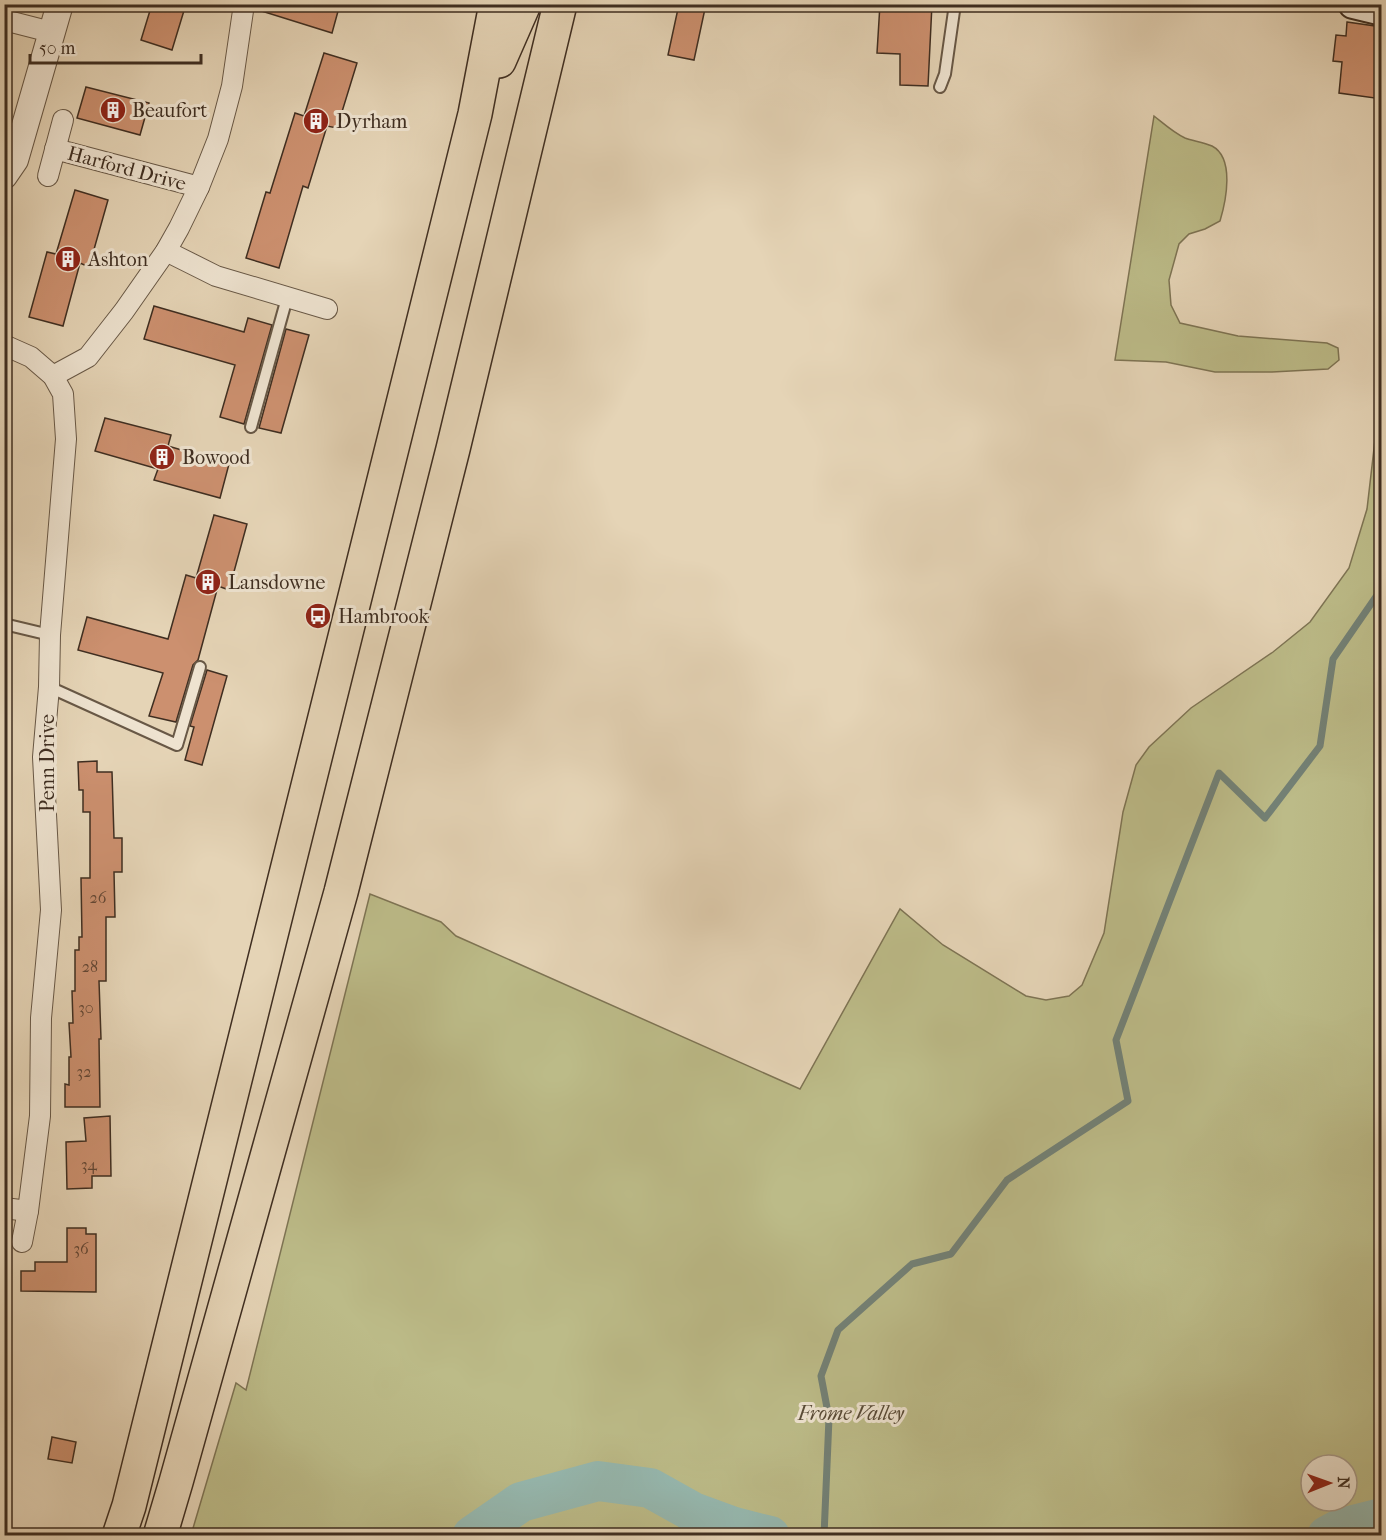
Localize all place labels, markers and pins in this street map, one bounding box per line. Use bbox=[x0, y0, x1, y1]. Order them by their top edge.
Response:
building icon: Beaufort bbox=[98, 95, 128, 125]
place label: Beaufort bbox=[132, 99, 207, 122]
building icon: Dyrham bbox=[301, 106, 331, 136]
place label: Dyrham bbox=[336, 110, 408, 133]
building icon: Ashton bbox=[53, 244, 83, 274]
place label: Ashton bbox=[87, 248, 148, 271]
building icon: Bowood bbox=[147, 442, 177, 472]
place label: Bowood bbox=[182, 446, 252, 469]
building icon: Lansdowne bbox=[193, 567, 223, 597]
place label: Lansdowne bbox=[228, 571, 325, 594]
bus stop icon: Hambrook bbox=[303, 601, 333, 631]
place label: Hambrook bbox=[338, 605, 429, 628]

